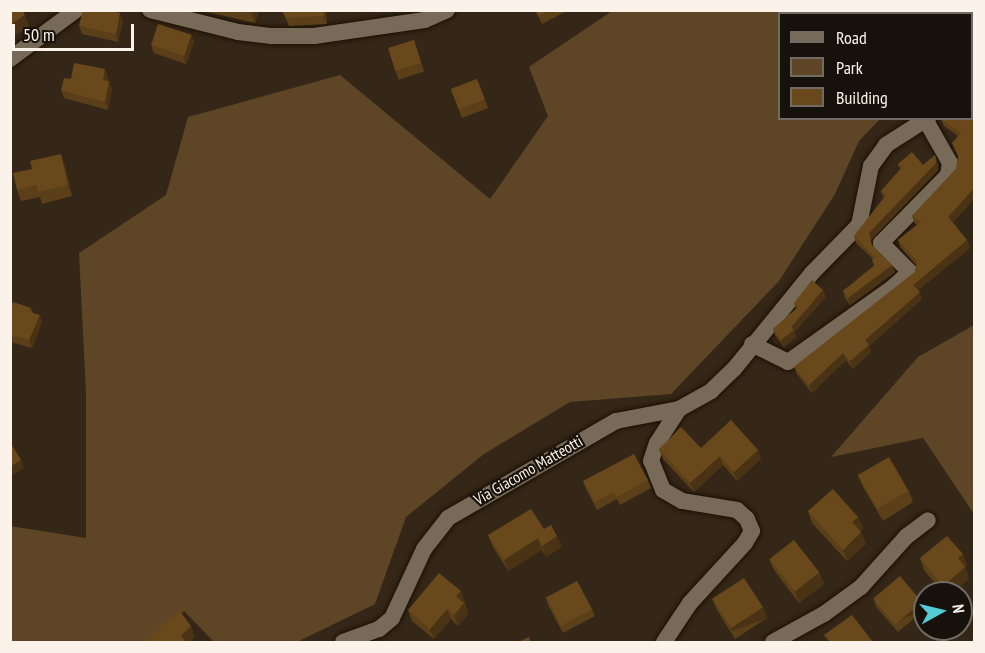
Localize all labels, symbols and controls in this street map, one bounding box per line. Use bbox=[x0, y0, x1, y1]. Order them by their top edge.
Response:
scale bar bbox=[15, 12, 136, 50]
legend bbox=[778, 12, 973, 120]
text: 50 m bbox=[23, 23, 55, 46]
text: Road bbox=[836, 26, 867, 49]
text: Park bbox=[836, 56, 863, 79]
text: Building bbox=[836, 86, 888, 109]
street label: Via Giacomo Matteotti bbox=[470, 431, 586, 509]
north arrow bbox=[913, 581, 973, 641]
text: N bbox=[948, 603, 969, 614]

